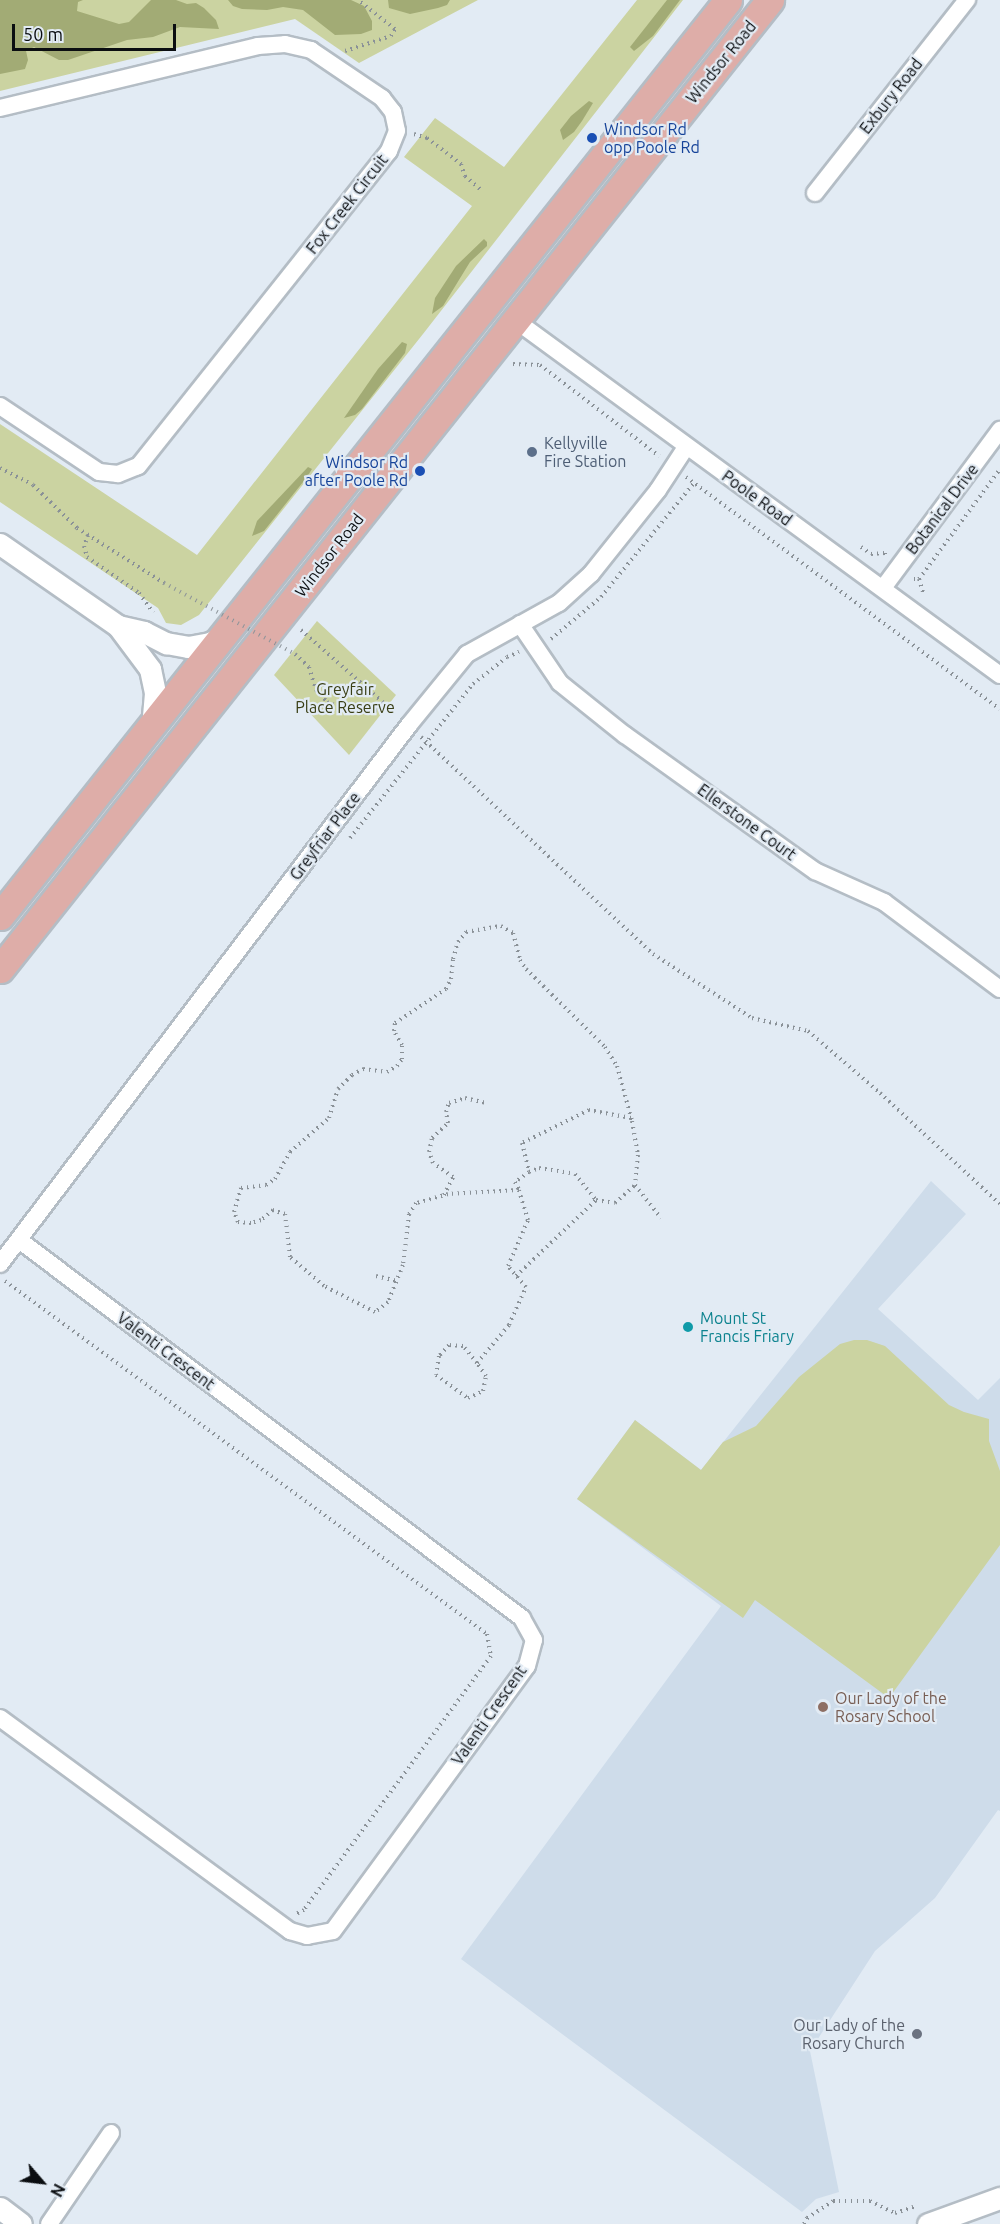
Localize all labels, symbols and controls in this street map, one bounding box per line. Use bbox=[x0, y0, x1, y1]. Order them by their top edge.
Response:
scale bar bbox=[15, 12, 178, 50]
street label: Windsor Road bbox=[682, 17, 760, 107]
text: 50 m bbox=[23, 24, 63, 44]
street label: Exbury Road bbox=[856, 54, 926, 138]
place label: Windsor Rd opp Poole Rd bbox=[604, 119, 700, 157]
marker: Windsor Rd opp Poole Rd bbox=[585, 131, 599, 145]
street label: Fox Creek Circuit bbox=[302, 150, 392, 258]
place label: Kellyville Fire Station bbox=[544, 433, 626, 471]
marker: Kellyville Fire Station bbox=[525, 445, 539, 459]
place label: Windsor Rd after Poole Rd bbox=[305, 452, 408, 490]
street label: Botanical Drive bbox=[902, 460, 982, 558]
marker: Windsor Rd after Poole Rd bbox=[413, 464, 427, 478]
street label: Poole Road bbox=[718, 466, 796, 530]
street label: Windsor Road bbox=[291, 510, 367, 600]
park label: Greyfair Place Reserve bbox=[295, 679, 395, 717]
street label: Ellerstone Court bbox=[694, 780, 800, 864]
street label: Greyfriar Place bbox=[286, 788, 364, 884]
street label: Valenti Crescent bbox=[113, 1308, 219, 1394]
place label: Mount St Francis Friary bbox=[700, 1308, 794, 1346]
marker: Mount St Francis Friary bbox=[681, 1320, 695, 1334]
street label: Valenti Crescent bbox=[447, 1661, 531, 1769]
place label: Our Lady of the Rosary School bbox=[835, 1688, 947, 1726]
marker: Our Lady of the Rosary School bbox=[816, 1700, 830, 1714]
place label: Our Lady of the Rosary Church bbox=[793, 2015, 905, 2053]
marker: Our Lady of the Rosary Church bbox=[910, 2027, 924, 2041]
north arrow bbox=[12, 2152, 72, 2212]
text: N bbox=[47, 2181, 69, 2200]

